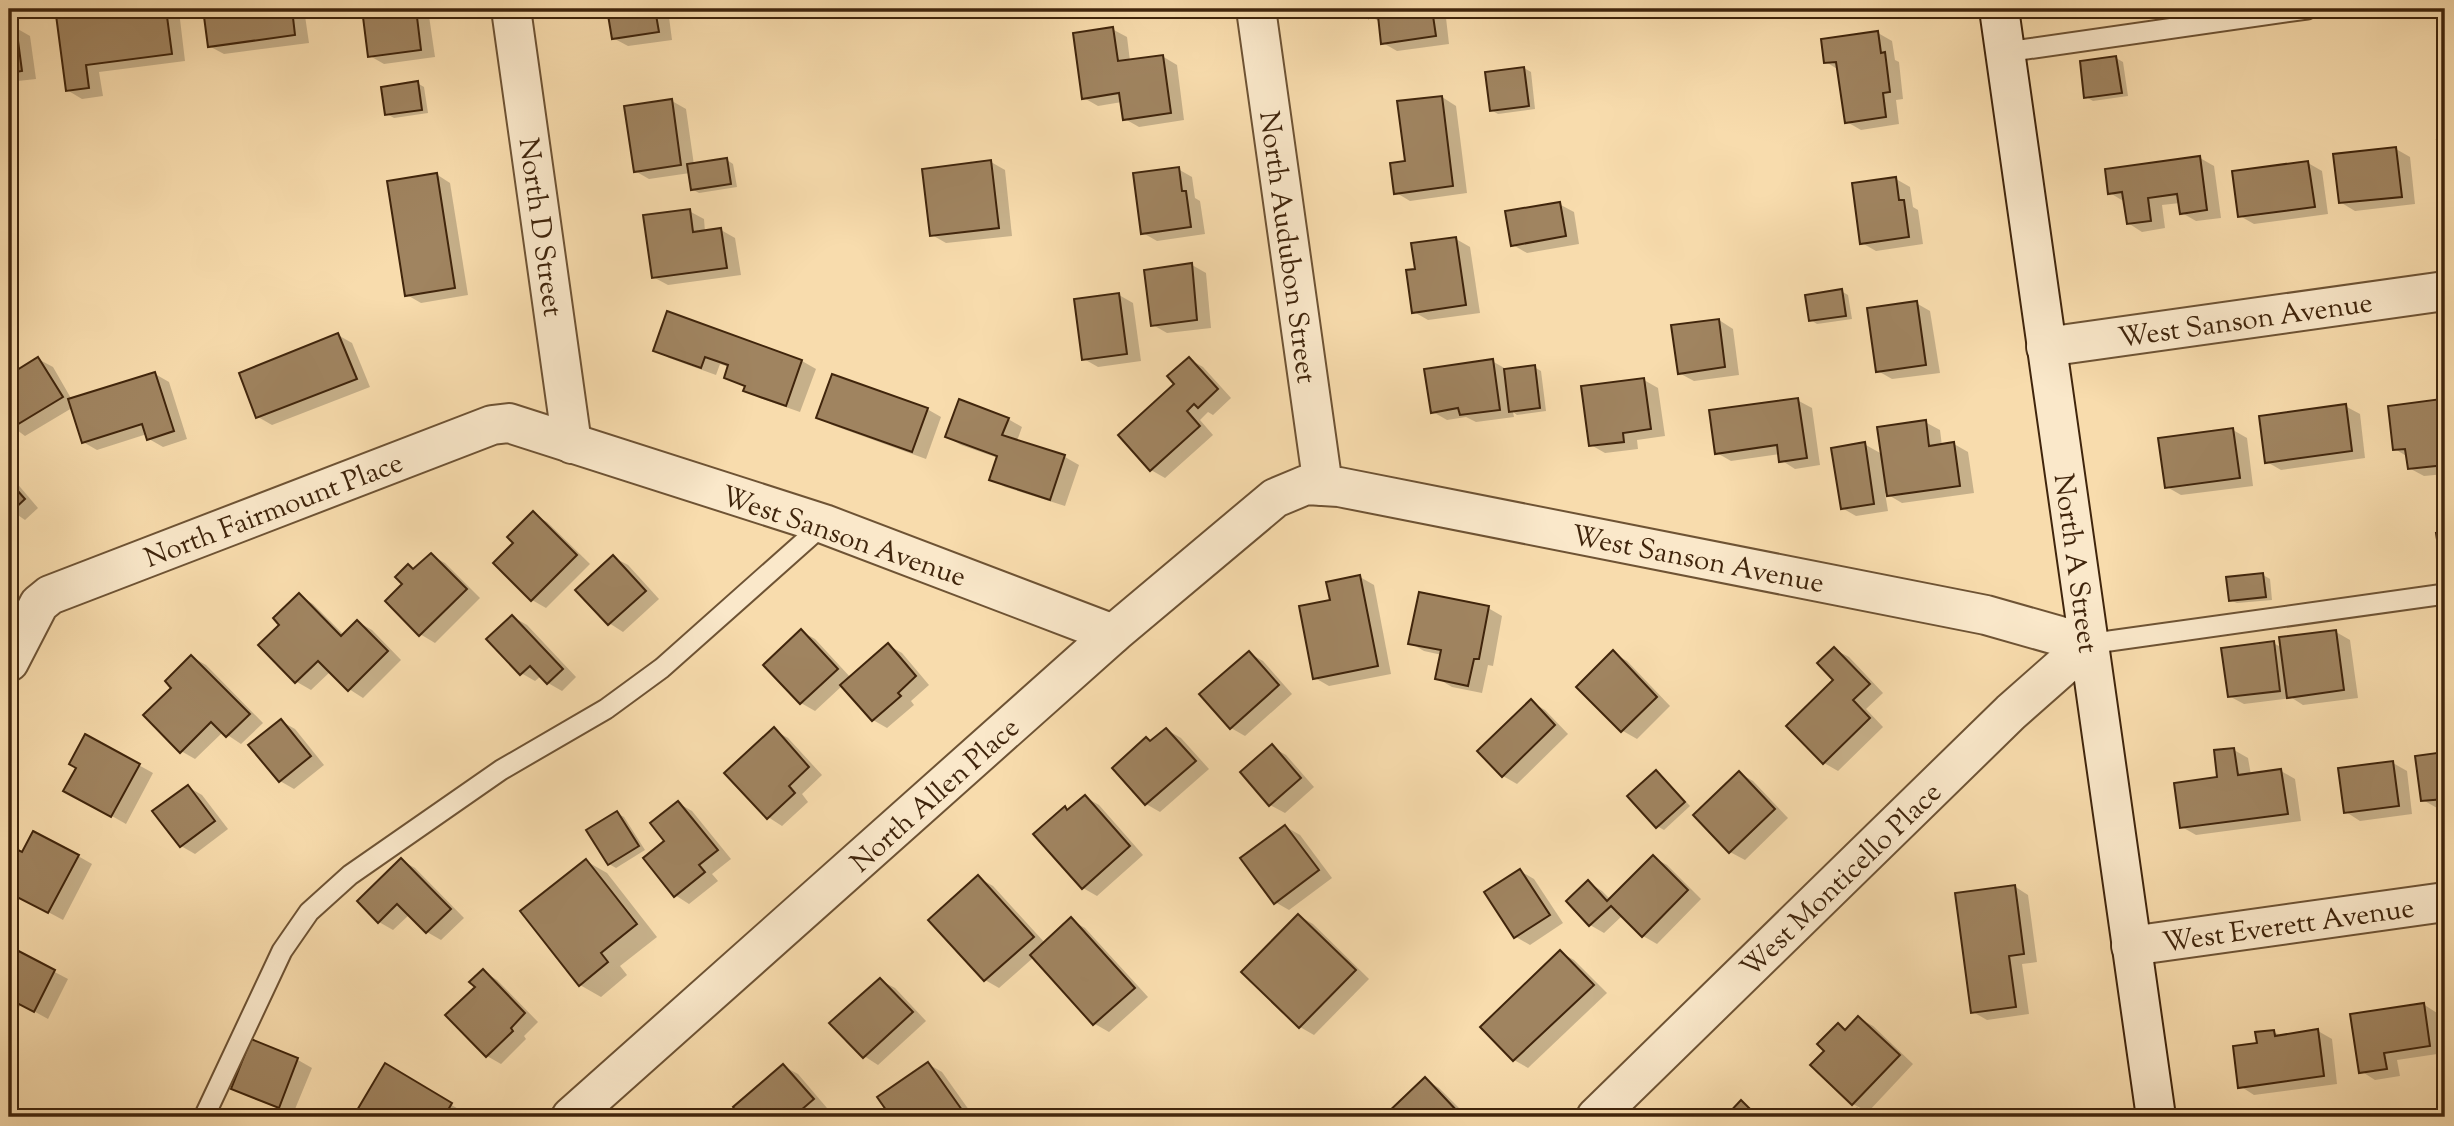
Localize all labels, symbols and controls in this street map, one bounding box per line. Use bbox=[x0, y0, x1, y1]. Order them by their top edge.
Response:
street label: North Audubon Street bbox=[1247, 109, 1325, 387]
street label: North D Street bbox=[507, 135, 571, 320]
street label: West Sanson Avenue bbox=[2116, 284, 2375, 360]
street label: North Fairmount Place bbox=[139, 444, 409, 580]
street label: North A Street bbox=[2042, 471, 2106, 656]
street label: West Sanson Avenue bbox=[715, 477, 971, 598]
street label: West Sanson Avenue bbox=[1568, 517, 1827, 605]
street label: North Allen Place bbox=[843, 709, 1029, 883]
street label: West Monticello Place bbox=[1732, 774, 1952, 988]
street label: West Everett Avenue bbox=[2160, 890, 2417, 964]

